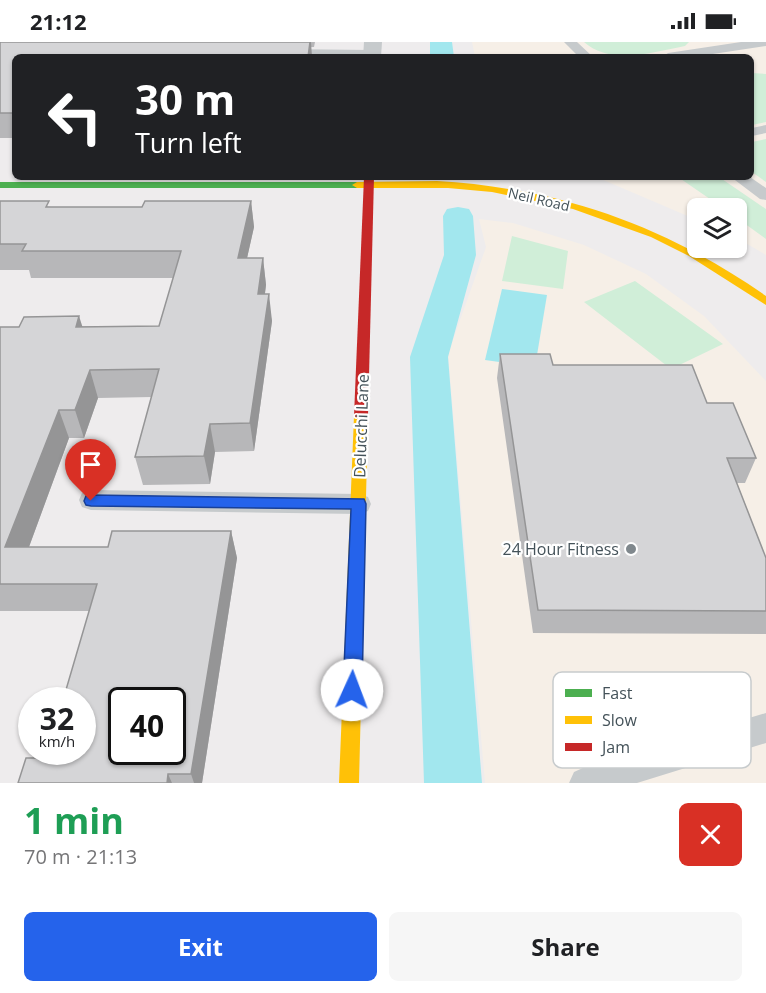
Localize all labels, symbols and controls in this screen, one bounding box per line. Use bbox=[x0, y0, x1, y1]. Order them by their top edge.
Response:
text: 21:12 bbox=[30, 6, 87, 36]
text: 30 m bbox=[135, 70, 235, 127]
icon: left bbox=[36, 78, 114, 156]
text: Turn left bbox=[135, 124, 242, 161]
street label: Neil Road bbox=[506, 183, 572, 215]
map controls bbox=[687, 198, 747, 258]
button: layers bbox=[687, 198, 747, 258]
street label: Delucchi Lane bbox=[348, 374, 374, 478]
pin bbox=[65, 439, 116, 501]
icon: arrive bbox=[74, 448, 107, 481]
place label: 24 Hour Fitness bbox=[503, 538, 619, 560]
marker: 24 Hour Fitness bbox=[624, 542, 638, 556]
position arrow bbox=[320, 658, 384, 722]
legend bbox=[553, 672, 751, 768]
text: Fast bbox=[602, 682, 633, 704]
speed limit sign: 40 bbox=[108, 687, 186, 765]
text: 32 bbox=[40, 698, 74, 739]
text: Slow bbox=[602, 709, 637, 731]
text: km/h bbox=[39, 731, 75, 751]
text: Jam bbox=[600, 736, 630, 758]
text: 1 min bbox=[24, 796, 124, 845]
button: close bbox=[679, 803, 742, 866]
text: 70 m · 21:13 bbox=[24, 843, 137, 870]
button: Exit bbox=[24, 912, 377, 981]
button: Share bbox=[389, 912, 742, 981]

